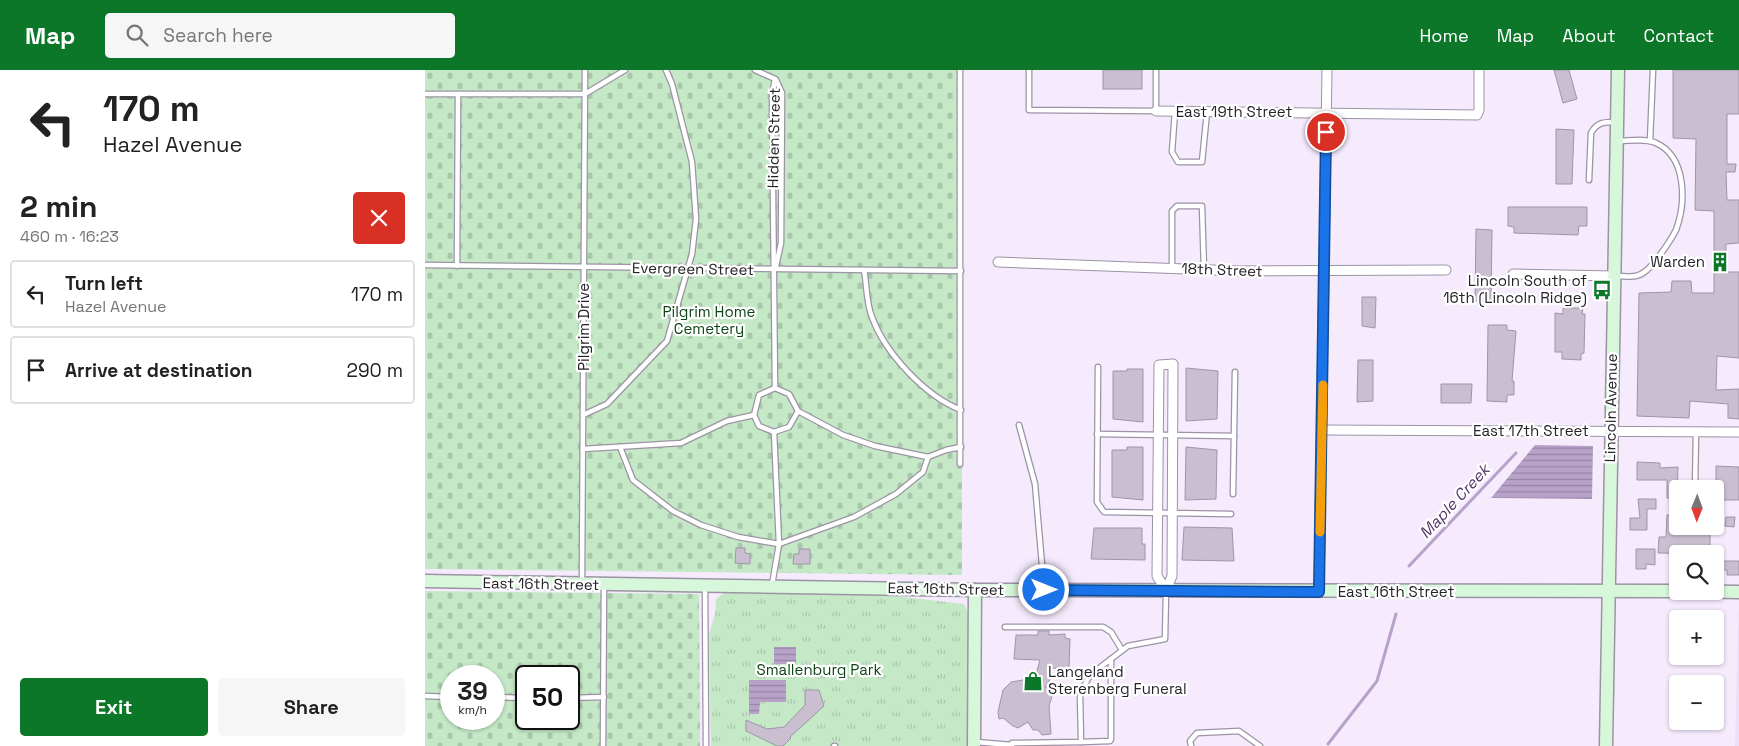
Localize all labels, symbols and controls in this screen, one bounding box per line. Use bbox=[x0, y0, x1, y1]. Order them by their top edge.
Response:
search box bbox=[105, 13, 455, 58]
text: Map bbox=[25, 20, 75, 51]
icon: search bbox=[123, 21, 151, 49]
text: Search here bbox=[163, 23, 273, 48]
text: Home bbox=[1420, 24, 1469, 47]
text: Map bbox=[1497, 24, 1534, 47]
text: About bbox=[1562, 24, 1616, 47]
text: Contact bbox=[1644, 24, 1714, 47]
text: 170 m bbox=[103, 87, 200, 131]
street label: Hidden Street bbox=[763, 87, 784, 188]
icon: left bbox=[20, 90, 85, 155]
street label: East 19th Street bbox=[1176, 102, 1292, 121]
pin bbox=[1305, 111, 1347, 153]
icon: arrive bbox=[1312, 118, 1340, 146]
text: Hazel Avenue bbox=[103, 130, 243, 158]
text: 2 min bbox=[20, 187, 98, 226]
button: close bbox=[353, 192, 405, 244]
text: 460 m · 16:23 bbox=[20, 226, 119, 247]
building icon: Warden bbox=[1709, 251, 1731, 273]
place label: Warden bbox=[1650, 252, 1705, 271]
street label: Evergreen Street bbox=[632, 258, 754, 279]
street label: 18th Street bbox=[1181, 259, 1263, 280]
text: Turn left bbox=[65, 271, 143, 296]
place label: Lincoln South of 16th (Lincoln Ridge) bbox=[1443, 271, 1587, 308]
bus stop icon: Lincoln South of 16th (Lincoln Ridge) bbox=[1591, 279, 1613, 301]
icon: left bbox=[22, 280, 50, 308]
text: 170 m bbox=[351, 282, 403, 307]
street label: Pilgrim Drive bbox=[574, 283, 593, 371]
text: Hazel Avenue bbox=[65, 296, 167, 317]
park label: Pilgrim Home Cemetery bbox=[663, 302, 756, 338]
street label: Lincoln Avenue bbox=[1600, 353, 1621, 463]
icon: arrive bbox=[22, 356, 50, 384]
text: Arrive at destination bbox=[65, 358, 253, 383]
text: 290 m bbox=[347, 358, 403, 383]
street label: East 17th Street bbox=[1473, 421, 1589, 440]
water label: Maple Creek bbox=[1414, 458, 1496, 543]
north arrow bbox=[1669, 480, 1724, 535]
map controls bbox=[1669, 480, 1724, 730]
button: search bbox=[1669, 545, 1724, 600]
position arrow bbox=[1017, 563, 1069, 615]
street label: East 16th Street bbox=[482, 573, 600, 594]
street label: East 16th Street bbox=[887, 578, 1005, 599]
street label: East 16th Street bbox=[1338, 582, 1454, 601]
button: + bbox=[1669, 610, 1724, 665]
park label: Smallenburg Park bbox=[756, 660, 882, 679]
place label: Langeland Sterenberg Funeral bbox=[1048, 662, 1187, 698]
speed limit sign: 50 bbox=[515, 665, 580, 730]
shop icon: Langeland Sterenberg Funeral bbox=[1022, 670, 1044, 692]
text: 39 bbox=[457, 675, 488, 707]
button: − bbox=[1669, 675, 1724, 730]
button: Exit bbox=[20, 678, 208, 736]
button: Share bbox=[218, 678, 405, 736]
text: km/h bbox=[458, 702, 487, 718]

